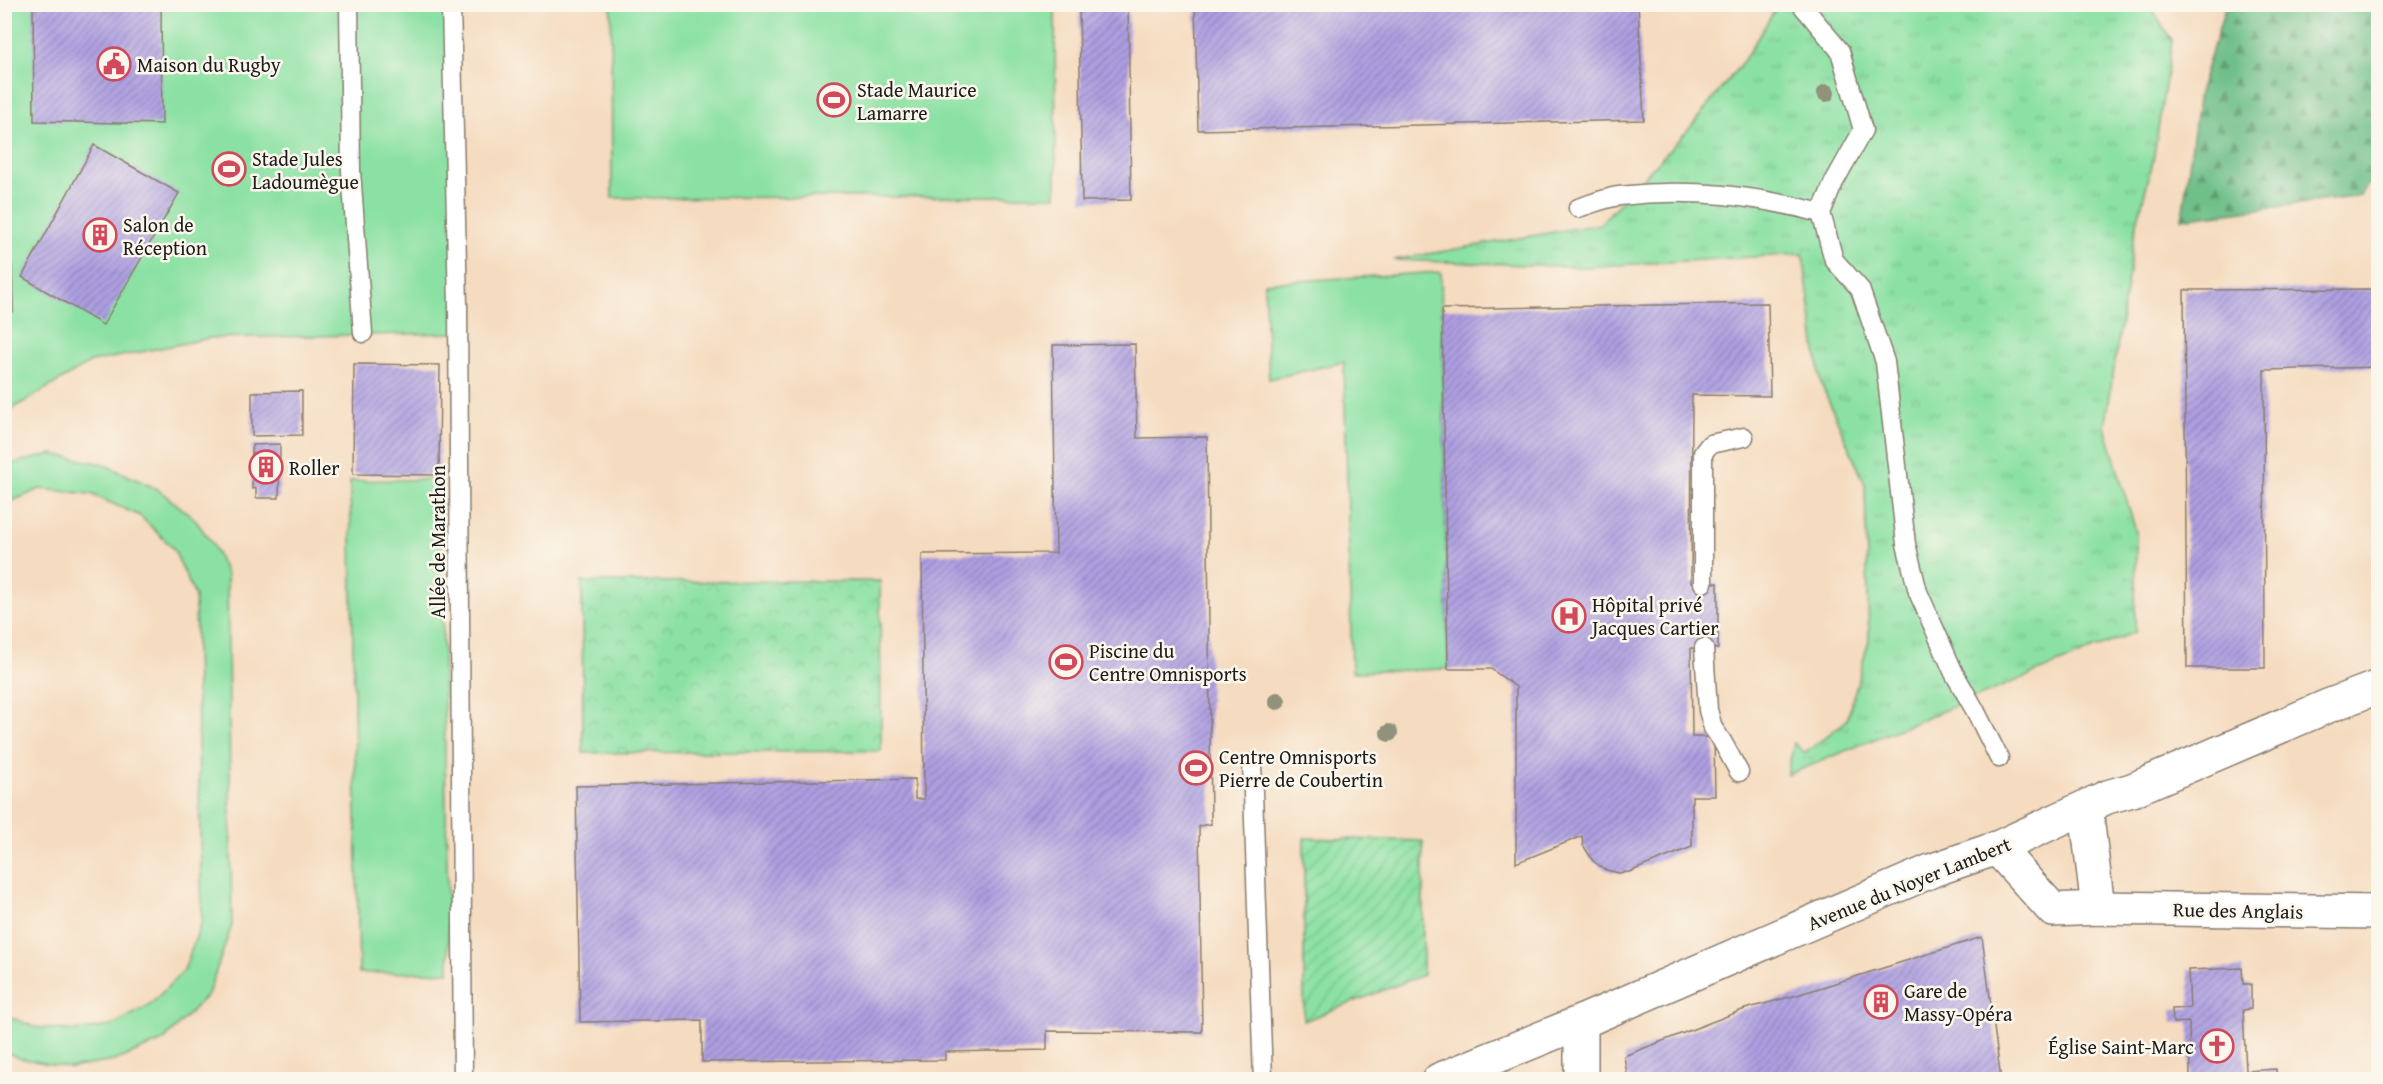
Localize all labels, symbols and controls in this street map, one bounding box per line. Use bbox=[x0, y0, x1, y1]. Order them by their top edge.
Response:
public building icon: Maison du Rugby bbox=[96, 46, 132, 82]
place label: Maison du Rugby bbox=[137, 50, 281, 79]
place label: Stade Maurice Lamarre bbox=[857, 75, 977, 127]
sports icon: Stade Maurice Lamarre bbox=[816, 82, 852, 118]
place label: Stade Jules Ladoumègue bbox=[252, 144, 359, 196]
sports icon: Stade Jules Ladoumègue bbox=[211, 151, 247, 187]
place label: Salon de Réception bbox=[123, 210, 207, 262]
building icon: Salon de Réception bbox=[82, 217, 118, 253]
building icon: Roller bbox=[248, 449, 284, 485]
place label: Roller bbox=[289, 453, 340, 482]
street label: Allée de Marathon bbox=[423, 465, 452, 619]
place label: Hôpital privé Jacques Cartier bbox=[1589, 590, 1719, 642]
hospital icon: Hôpital privé Jacques Cartier bbox=[1551, 598, 1587, 634]
place label: Piscine du Centre Omnisports bbox=[1089, 636, 1247, 688]
sports icon: Piscine du Centre Omnisports bbox=[1048, 644, 1084, 680]
place label: Centre Omnisports Pierre de Coubertin bbox=[1219, 742, 1383, 794]
sports icon: Centre Omnisports Pierre de Coubertin bbox=[1178, 750, 1214, 786]
street label: Avenue du Noyer Lambert bbox=[1803, 829, 2015, 937]
street label: Rue des Anglais bbox=[2173, 894, 2304, 926]
place label: Gare de Massy-Opéra bbox=[1904, 976, 2013, 1028]
building icon: Gare de Massy-Opéra bbox=[1863, 984, 1899, 1020]
church icon: Église Saint-Marc bbox=[2199, 1028, 2235, 1064]
place label: Église Saint-Marc bbox=[2048, 1032, 2194, 1061]

